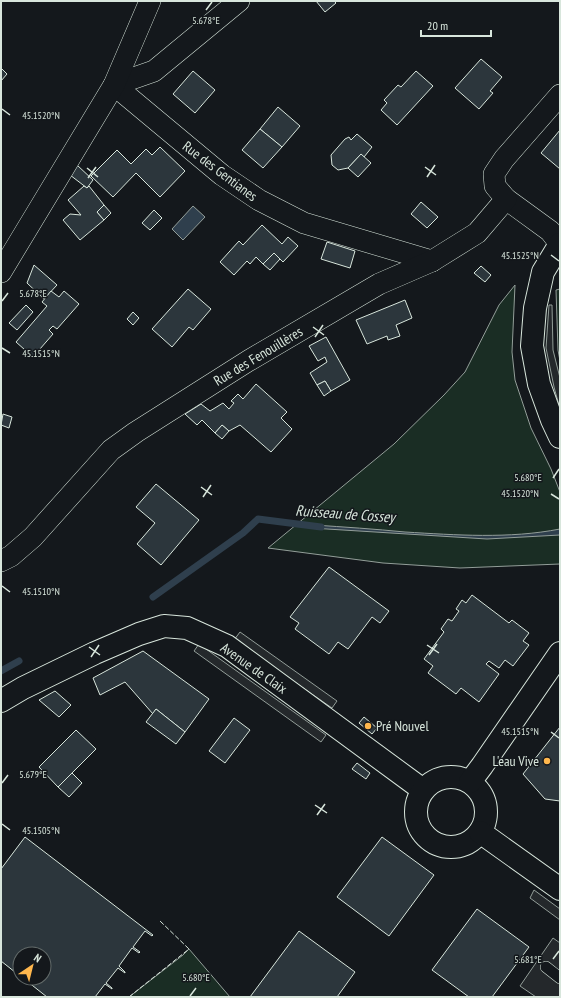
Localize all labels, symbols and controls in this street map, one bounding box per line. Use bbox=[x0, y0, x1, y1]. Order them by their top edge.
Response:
scale bar bbox=[421, 12, 491, 38]
text: 5.678°E bbox=[192, 14, 220, 27]
text: 20 m bbox=[427, 18, 448, 33]
text: 45.1520°N bbox=[22, 109, 60, 122]
street label: Rue des Gentianes bbox=[179, 137, 261, 205]
text: 45.1525°N bbox=[501, 249, 539, 262]
text: 5.678°E bbox=[19, 287, 47, 300]
street label: Rue des Fenouillères bbox=[210, 322, 306, 390]
text: 45.1515°N bbox=[22, 347, 60, 360]
text: 5.680°E bbox=[514, 471, 542, 484]
text: 45.1520°N bbox=[501, 487, 539, 500]
water label: Ruisseau de Cossey bbox=[295, 501, 398, 527]
text: 45.1510°N bbox=[22, 585, 60, 598]
street label: Avenue de Claix bbox=[217, 638, 291, 698]
place label: Pré Nouvel bbox=[376, 717, 429, 735]
marker: Pré Nouvel bbox=[363, 721, 373, 731]
text: 45.1515°N bbox=[501, 725, 539, 738]
place label: L'eau Vive bbox=[492, 752, 539, 770]
marker: L'eau Vive bbox=[542, 756, 552, 766]
text: 5.679°E bbox=[19, 768, 47, 781]
text: 45.1505°N bbox=[22, 824, 60, 837]
north arrow bbox=[12, 946, 52, 986]
text: N bbox=[31, 950, 44, 965]
text: 5.681°E bbox=[514, 953, 542, 966]
text: 5.680°E bbox=[182, 971, 210, 984]

